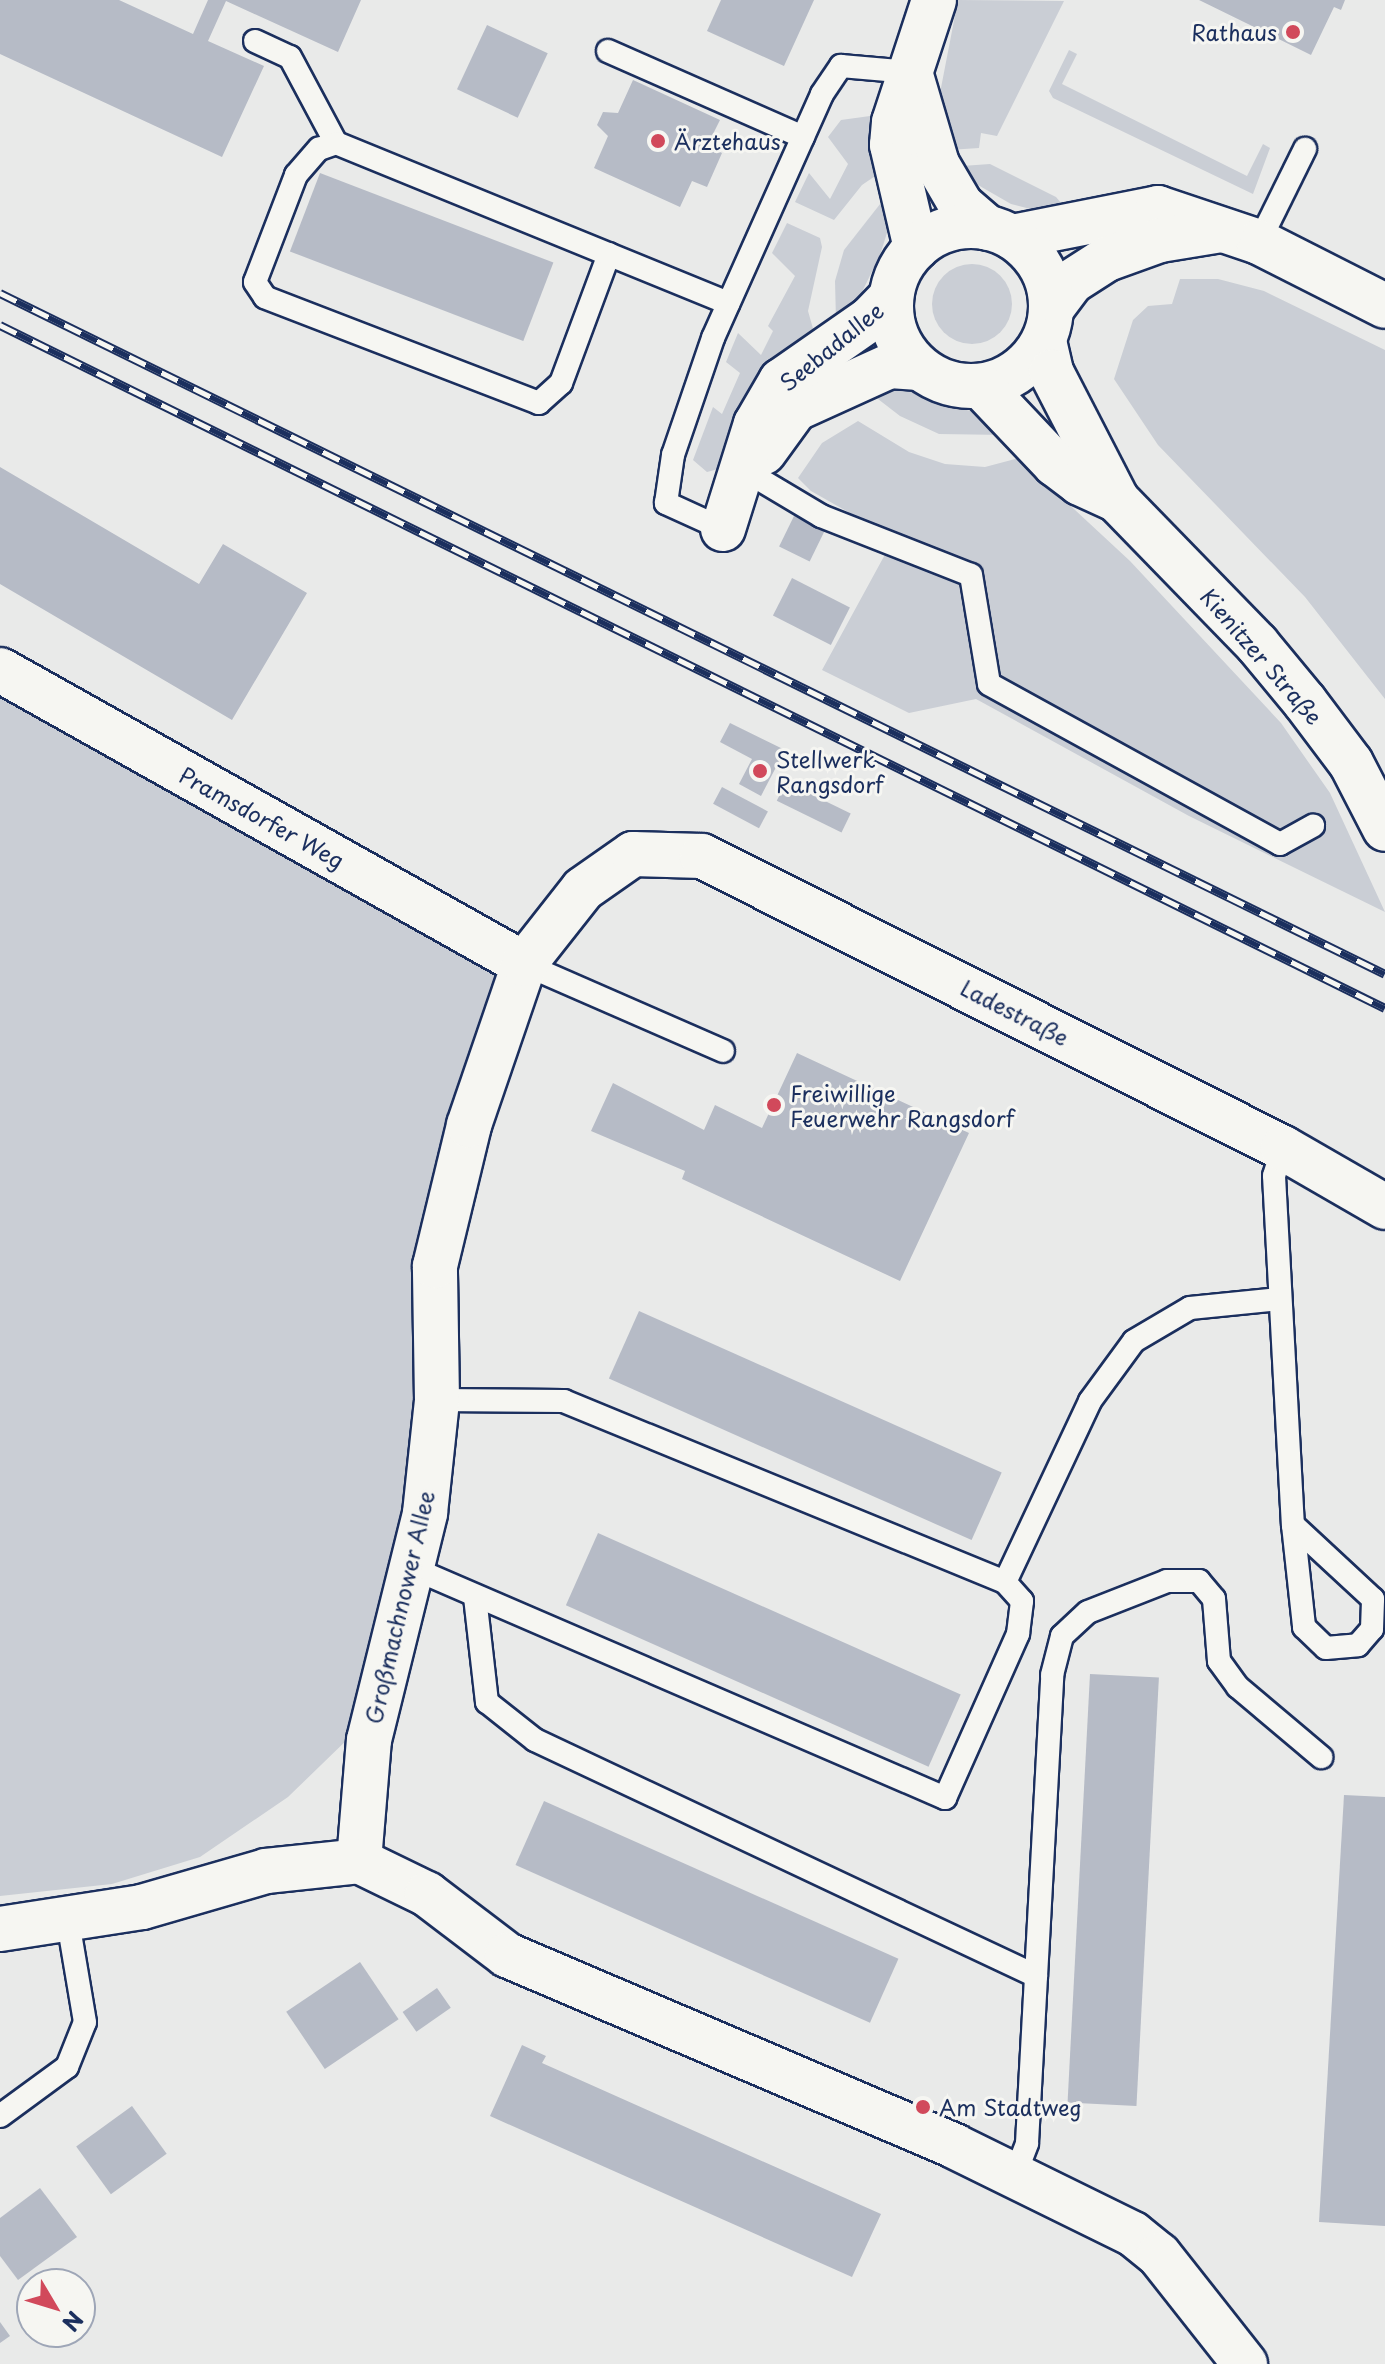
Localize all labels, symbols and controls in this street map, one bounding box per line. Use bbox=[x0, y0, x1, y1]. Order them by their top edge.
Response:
place label: Rathaus bbox=[1191, 19, 1277, 45]
marker: Rathaus bbox=[1284, 23, 1302, 41]
place label: Ärztehaus bbox=[674, 128, 781, 154]
marker: Ärztehaus bbox=[649, 132, 667, 150]
street label: Seebadallee bbox=[774, 296, 888, 396]
street label: Kienitzer Straße bbox=[1196, 582, 1328, 730]
place label: Stellwerk Rangsdorf bbox=[776, 745, 884, 796]
street label: Pramsdorfer Weg bbox=[175, 761, 349, 873]
marker: Stellwerk Rangsdorf bbox=[751, 762, 769, 780]
street label: Ladestraße bbox=[957, 974, 1073, 1050]
place label: Freiwillige Feuerwehr Rangsdorf bbox=[790, 1079, 1014, 1130]
marker: Freiwillige Feuerwehr Rangsdorf bbox=[765, 1096, 783, 1114]
street label: Großmachnower Allee bbox=[359, 1488, 439, 1726]
place label: Am Stadtweg bbox=[939, 2094, 1082, 2120]
marker: Am Stadtweg bbox=[914, 2098, 932, 2116]
north arrow bbox=[16, 2268, 96, 2348]
text: N bbox=[55, 2305, 92, 2339]

